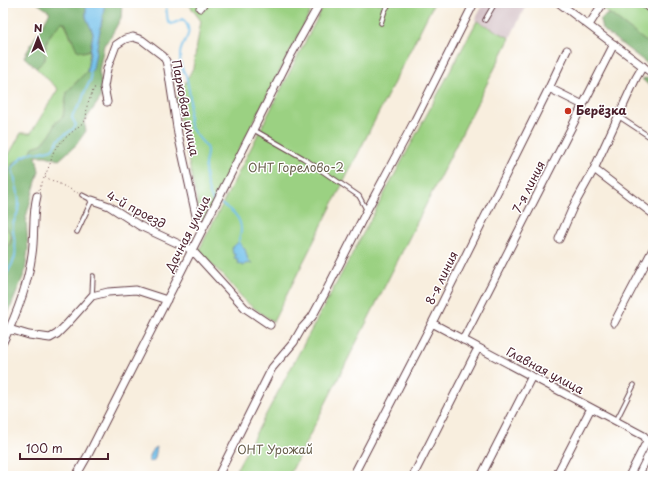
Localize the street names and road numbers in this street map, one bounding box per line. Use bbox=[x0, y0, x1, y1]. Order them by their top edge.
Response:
street label: Парковая улица bbox=[168, 58, 204, 158]
street label: 7-я линия bbox=[507, 157, 549, 216]
street label: 4-й проезд bbox=[104, 186, 169, 232]
street label: Дачная улица bbox=[160, 192, 214, 276]
street label: 8-я линия bbox=[420, 248, 462, 307]
street label: Главная улица bbox=[503, 342, 588, 398]

